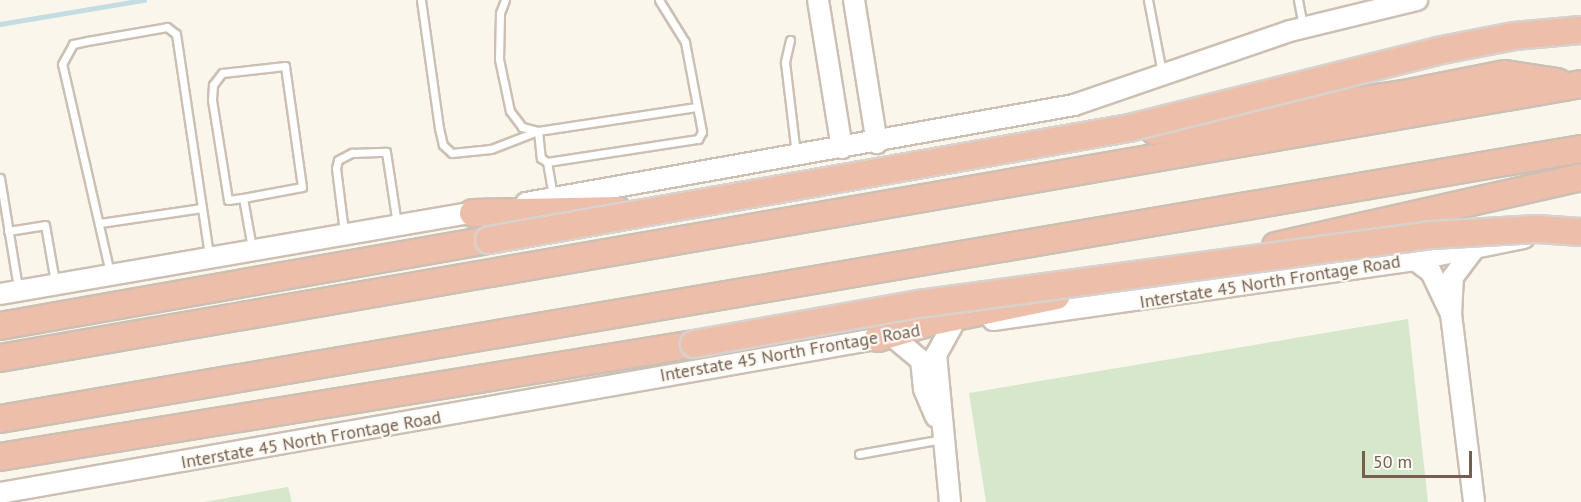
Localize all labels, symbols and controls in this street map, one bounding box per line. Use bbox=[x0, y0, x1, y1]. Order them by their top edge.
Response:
street label: Interstate 45 North Frontage Road bbox=[1138, 251, 1402, 313]
street label: Interstate 45 North Frontage Road bbox=[658, 319, 922, 387]
street label: Interstate 45 North Frontage Road bbox=[179, 406, 443, 474]
scale bar bbox=[1365, 439, 1474, 477]
text: 50 m bbox=[1373, 450, 1412, 473]

